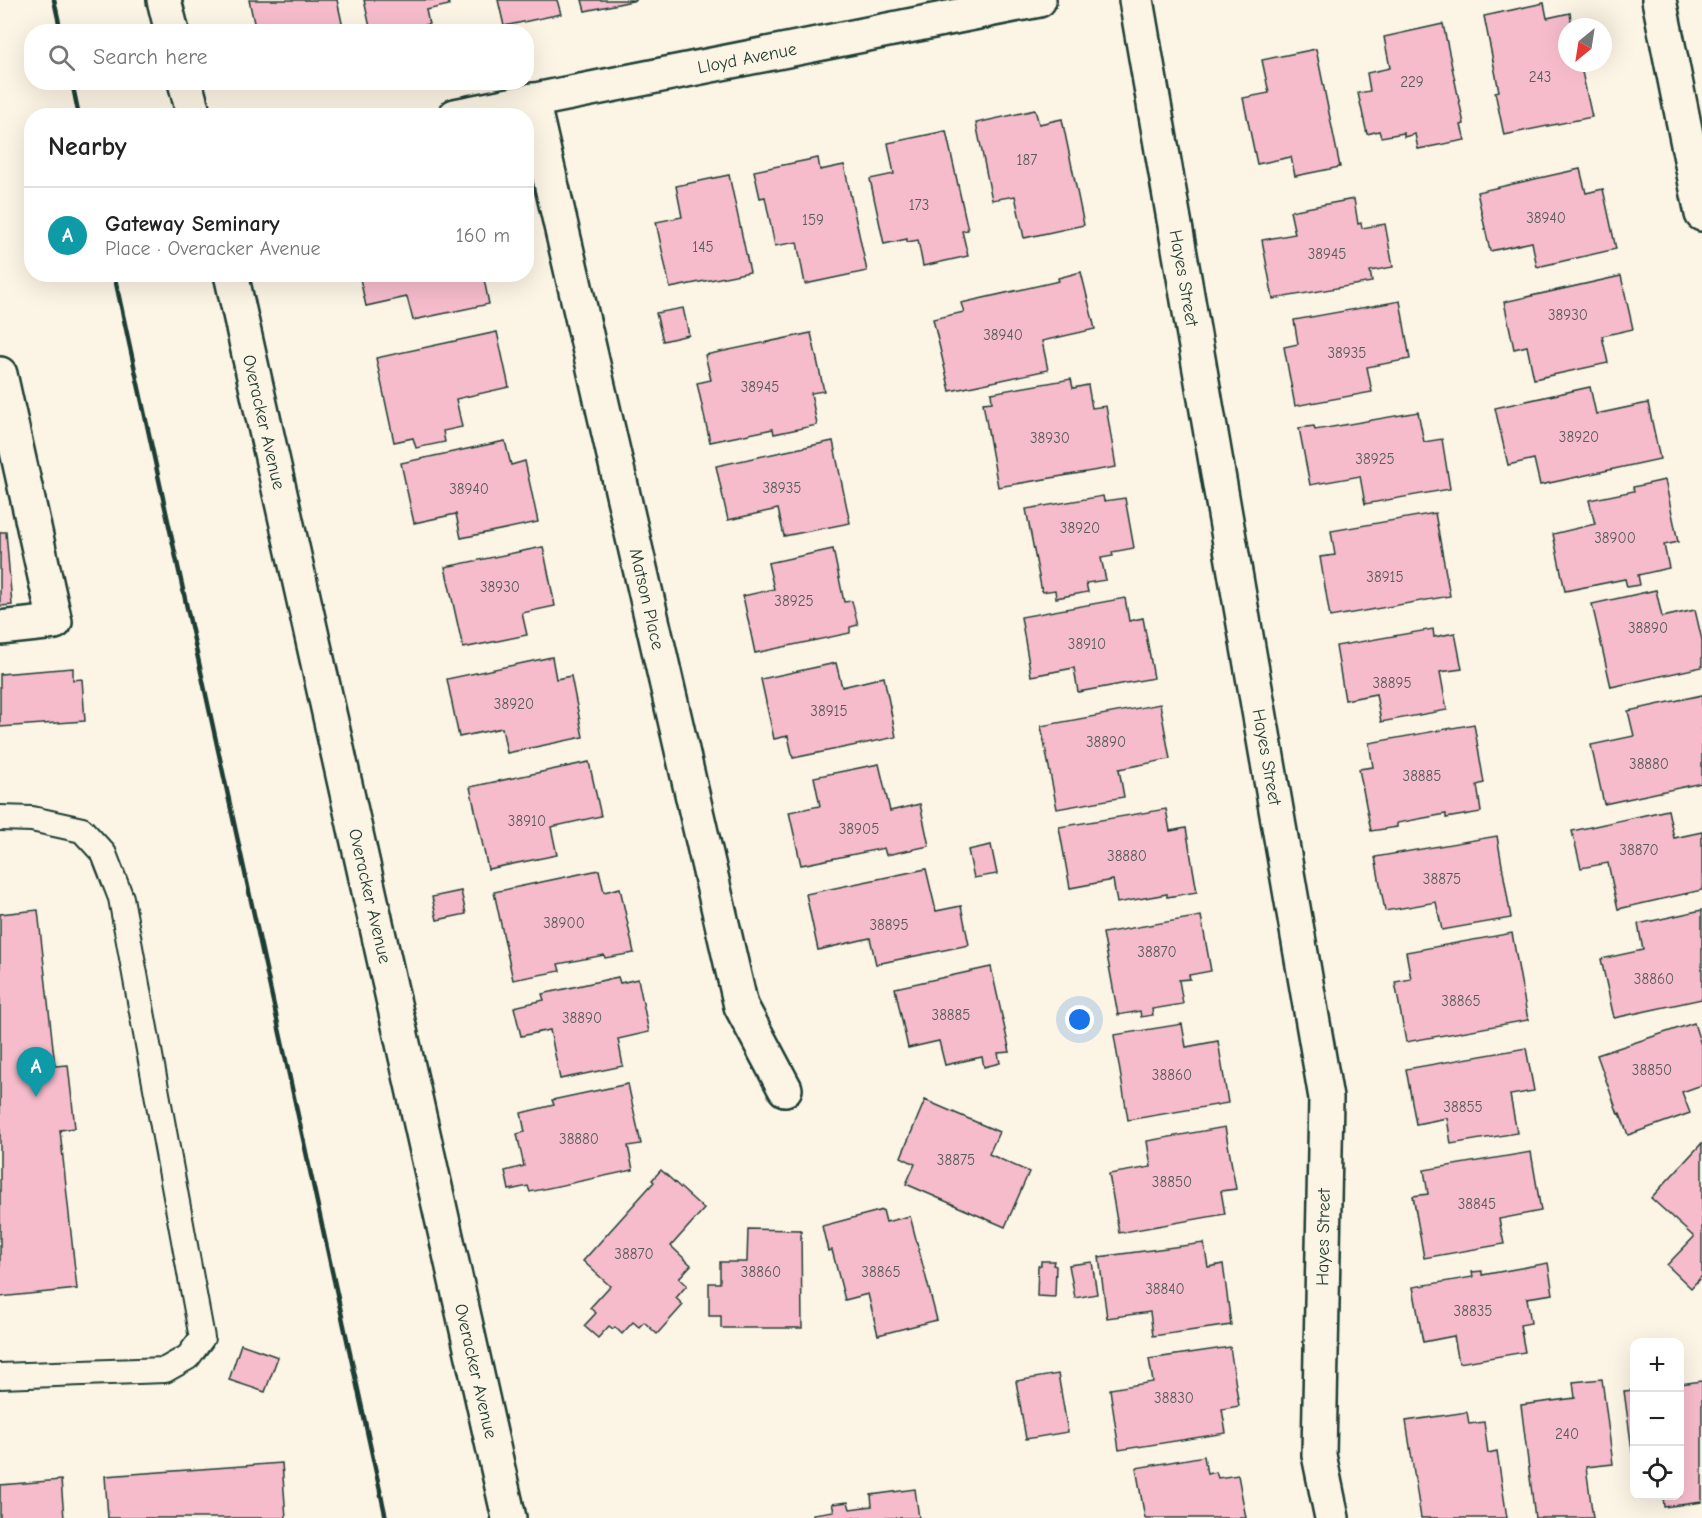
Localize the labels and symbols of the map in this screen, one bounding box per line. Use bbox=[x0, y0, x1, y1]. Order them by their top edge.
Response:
north arrow bbox=[1558, 18, 1612, 72]
street label: Lloyd Avenue bbox=[696, 39, 798, 78]
house number: 243 bbox=[1529, 68, 1551, 86]
house number: 229 bbox=[1400, 73, 1424, 91]
house number: 187 bbox=[1017, 151, 1037, 169]
house number: 173 bbox=[909, 196, 929, 214]
house number: 38940 bbox=[1526, 209, 1566, 227]
house number: 159 bbox=[802, 211, 824, 229]
street label: Hayes Street bbox=[1165, 228, 1202, 329]
house number: 145 bbox=[692, 238, 714, 256]
house number: 38945 bbox=[1308, 245, 1346, 263]
house number: 38930 bbox=[1548, 306, 1588, 324]
house number: 38940 bbox=[983, 326, 1023, 344]
house number: 38935 bbox=[1327, 344, 1367, 362]
street label: Overacker Avenue bbox=[238, 353, 289, 492]
house number: 38945 bbox=[741, 378, 779, 396]
house number: 38920 bbox=[1559, 428, 1599, 446]
house number: 38930 bbox=[1030, 429, 1070, 447]
house number: 38925 bbox=[1355, 450, 1395, 468]
house number: 38935 bbox=[762, 479, 802, 497]
house number: 38940 bbox=[449, 480, 489, 498]
house number: 38920 bbox=[1060, 519, 1100, 537]
house number: 38900 bbox=[1594, 529, 1636, 547]
street label: Matson Place bbox=[625, 546, 668, 652]
house number: 38915 bbox=[1366, 568, 1404, 586]
house number: 38930 bbox=[480, 578, 520, 596]
house number: 38925 bbox=[774, 592, 814, 610]
house number: 38890 bbox=[1628, 619, 1668, 637]
house number: 38910 bbox=[1068, 635, 1106, 653]
house number: 38895 bbox=[1372, 674, 1412, 692]
house number: 38920 bbox=[494, 695, 534, 713]
house number: 38915 bbox=[810, 702, 848, 720]
street label: Hayes Street bbox=[1248, 707, 1285, 808]
house number: 38890 bbox=[1086, 733, 1126, 751]
house number: 38880 bbox=[1629, 755, 1669, 773]
house number: 38885 bbox=[1403, 767, 1441, 785]
house number: 38910 bbox=[508, 812, 546, 830]
house number: 38905 bbox=[839, 820, 879, 838]
street label: Overacker Avenue bbox=[344, 827, 395, 966]
house number: 38870 bbox=[1619, 841, 1659, 859]
house number: 38880 bbox=[1107, 847, 1147, 865]
house number: 38875 bbox=[1423, 870, 1461, 888]
house number: 38900 bbox=[543, 914, 585, 932]
house number: 38895 bbox=[869, 916, 909, 934]
house number: 38870 bbox=[1137, 943, 1177, 961]
house number: 38860 bbox=[1634, 970, 1674, 988]
house number: 38865 bbox=[1441, 992, 1481, 1010]
your location bbox=[1065, 1005, 1094, 1034]
house number: 38885 bbox=[932, 1006, 970, 1024]
house number: 38890 bbox=[562, 1009, 602, 1027]
pin: A bbox=[16, 1048, 56, 1097]
house number: 38850 bbox=[1632, 1061, 1672, 1079]
house number: 38860 bbox=[1152, 1066, 1192, 1084]
house number: 38855 bbox=[1443, 1098, 1483, 1116]
house number: 38880 bbox=[559, 1130, 599, 1148]
house number: 38875 bbox=[937, 1151, 975, 1169]
house number: 38850 bbox=[1152, 1173, 1192, 1191]
street label: Hayes Street bbox=[1312, 1187, 1335, 1286]
house number: 38845 bbox=[1458, 1195, 1496, 1213]
house number: 38870 bbox=[614, 1245, 654, 1263]
house number: 38860 bbox=[741, 1263, 781, 1281]
house number: 38865 bbox=[861, 1263, 901, 1281]
house number: 38840 bbox=[1145, 1280, 1185, 1298]
street label: Overacker Avenue bbox=[450, 1302, 501, 1441]
house number: 38835 bbox=[1454, 1302, 1492, 1320]
house number: 38830 bbox=[1154, 1389, 1194, 1407]
house number: 240 bbox=[1555, 1425, 1579, 1443]

